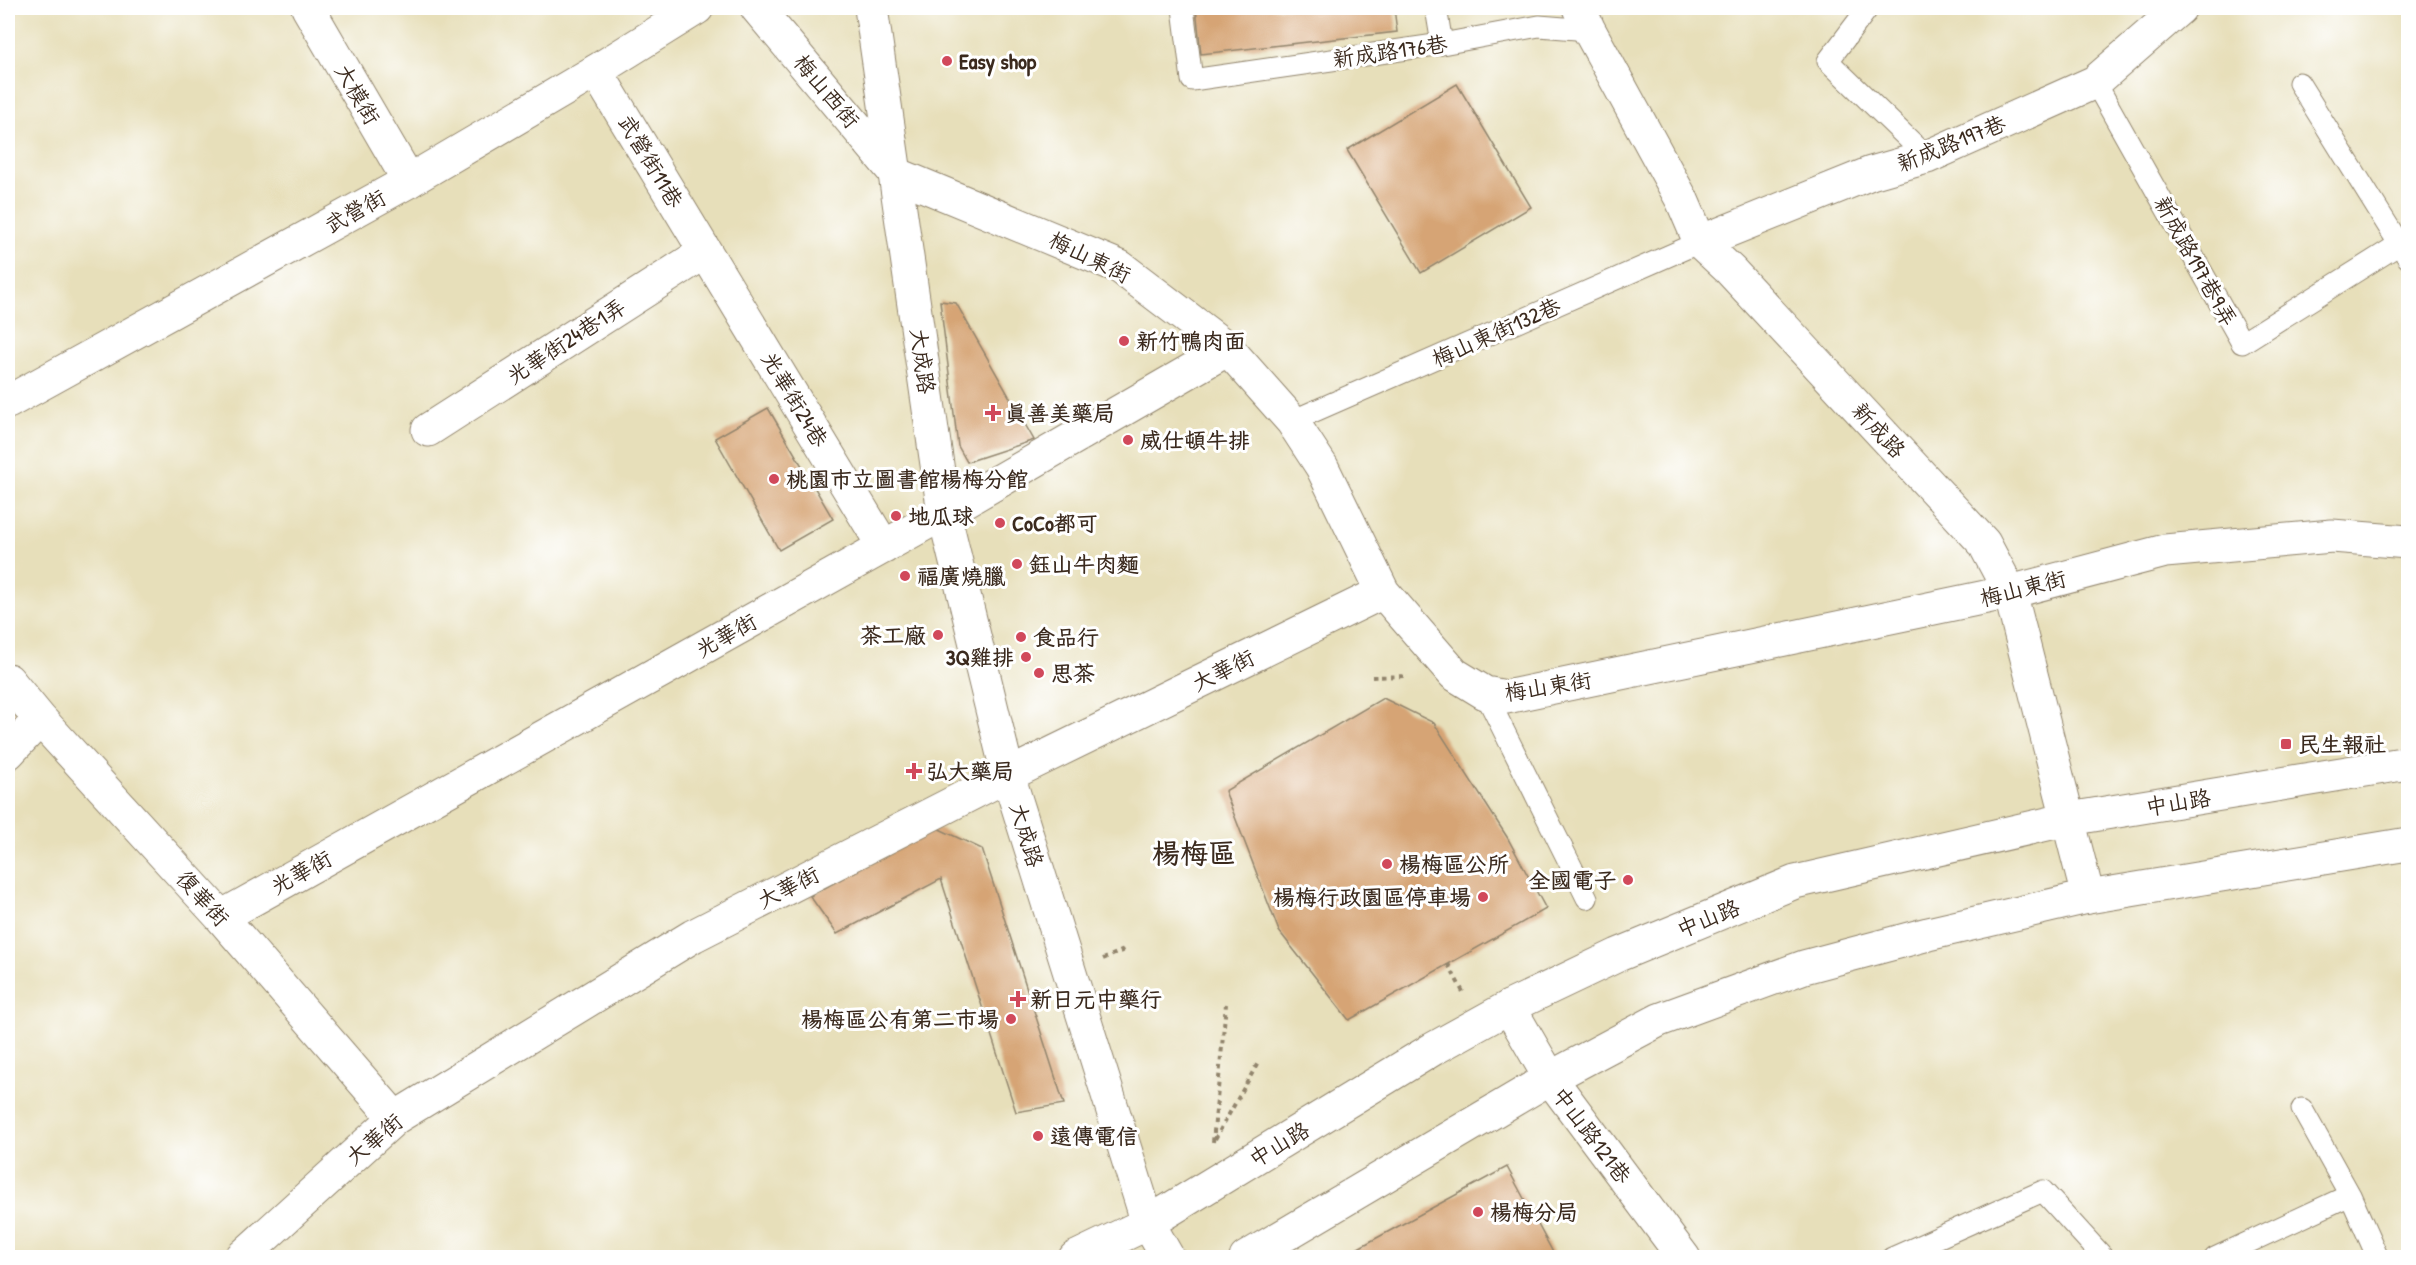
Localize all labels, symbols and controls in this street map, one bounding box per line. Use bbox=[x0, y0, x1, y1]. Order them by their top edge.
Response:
street label: 新成路176巷 bbox=[1331, 28, 1449, 74]
place label: Easy shop bbox=[959, 46, 1037, 77]
street label: 梅山西街 bbox=[787, 48, 867, 134]
marker: Easy shop bbox=[940, 54, 954, 68]
street label: 大模街 bbox=[329, 58, 387, 130]
street label: 新成路197巷 bbox=[1892, 108, 2010, 178]
street label: 武營街11巷 bbox=[611, 109, 691, 213]
street label: 武營街 bbox=[319, 182, 391, 240]
street label: 新成路197巷9弄 bbox=[2148, 190, 2244, 332]
street label: 梅山東街 bbox=[1044, 224, 1136, 290]
street label: 梅山東街132巷 bbox=[1427, 290, 1565, 374]
street label: 光華街24巷1弄 bbox=[501, 291, 631, 391]
street label: 大成路 bbox=[904, 326, 942, 396]
place label: 新竹鴨肉面 bbox=[1136, 326, 1246, 356]
marker: 新竹鴨肉面 bbox=[1117, 334, 1131, 348]
street label: 光華街24巷 bbox=[755, 346, 835, 452]
street label: 新成路 bbox=[1846, 396, 1912, 464]
place label: 真善美藥局 bbox=[1005, 398, 1115, 428]
marker: 真善美藥局 bbox=[986, 406, 1000, 420]
place label: 威仕頓牛排 bbox=[1140, 425, 1250, 455]
marker: 威仕頓牛排 bbox=[1121, 433, 1135, 447]
place label: 桃園市立圖書館楊梅分館 bbox=[786, 464, 1028, 494]
marker: 桃園市立圖書館楊梅分館 bbox=[767, 472, 781, 486]
place label: 地瓜球 bbox=[908, 501, 974, 531]
place label: CoCo都可 bbox=[1012, 508, 1098, 538]
marker: 地瓜球 bbox=[889, 509, 903, 523]
marker: CoCo都可 bbox=[993, 516, 1007, 530]
place label: 鈺山牛肉麵 bbox=[1029, 549, 1139, 579]
marker: 鈺山牛肉麵 bbox=[1010, 557, 1024, 571]
place label: 福廣燒臘 bbox=[917, 561, 1006, 591]
street label: 梅山東街 bbox=[1977, 563, 2069, 613]
marker: 福廣燒臘 bbox=[898, 569, 912, 583]
street label: 光華街 bbox=[690, 606, 762, 664]
place label: 茶工廠 bbox=[860, 620, 926, 650]
place label: 食品行 bbox=[1033, 622, 1099, 652]
marker: 茶工廠 bbox=[931, 628, 945, 642]
marker: 食品行 bbox=[1014, 630, 1028, 644]
place label: 3Q雞排 bbox=[946, 642, 1014, 672]
street label: 大華街 bbox=[1187, 642, 1259, 698]
marker: 3Q雞排 bbox=[1019, 650, 1033, 664]
place label: 思茶 bbox=[1051, 658, 1095, 688]
street label: 梅山東街 bbox=[1502, 664, 1594, 708]
marker: 思茶 bbox=[1032, 666, 1046, 680]
place label: 民生報社 bbox=[2298, 729, 2386, 759]
marker: 民生報社 bbox=[2279, 737, 2293, 751]
place label: 弘大藥局 bbox=[926, 756, 1014, 786]
marker: 弘大藥局 bbox=[907, 764, 921, 778]
street label: 中山路 bbox=[2143, 782, 2213, 822]
street label: 大成路 bbox=[1003, 799, 1051, 871]
district label: 楊梅區 bbox=[1152, 834, 1236, 872]
street label: 光華街 bbox=[265, 843, 337, 901]
place label: 楊梅區公所 bbox=[1399, 849, 1509, 879]
marker: 楊梅區公所 bbox=[1380, 857, 1394, 871]
street label: 大華街 bbox=[752, 859, 824, 915]
street label: 復華街 bbox=[170, 863, 236, 933]
place label: 全國電子 bbox=[1528, 865, 1616, 895]
marker: 全國電子 bbox=[1621, 873, 1635, 887]
place label: 楊梅行政園區停車場 bbox=[1273, 882, 1471, 912]
marker: 楊梅行政園區停車場 bbox=[1476, 890, 1490, 904]
street label: 中山路 bbox=[1672, 892, 1744, 944]
place label: 新日元中藥行 bbox=[1030, 984, 1162, 1014]
marker: 新日元中藥行 bbox=[1011, 992, 1025, 1006]
place label: 楊梅區公有第二市場 bbox=[801, 1004, 999, 1034]
marker: 楊梅區公有第二市場 bbox=[1004, 1012, 1018, 1026]
street label: 中山路121巷 bbox=[1546, 1080, 1638, 1190]
street label: 大華街 bbox=[339, 1106, 409, 1172]
street label: 中山路 bbox=[1243, 1114, 1315, 1174]
place label: 遠傳電信 bbox=[1050, 1121, 1138, 1151]
marker: 遠傳電信 bbox=[1031, 1129, 1045, 1143]
place label: 楊梅分局 bbox=[1490, 1197, 1578, 1227]
marker: 楊梅分局 bbox=[1471, 1205, 1485, 1219]

